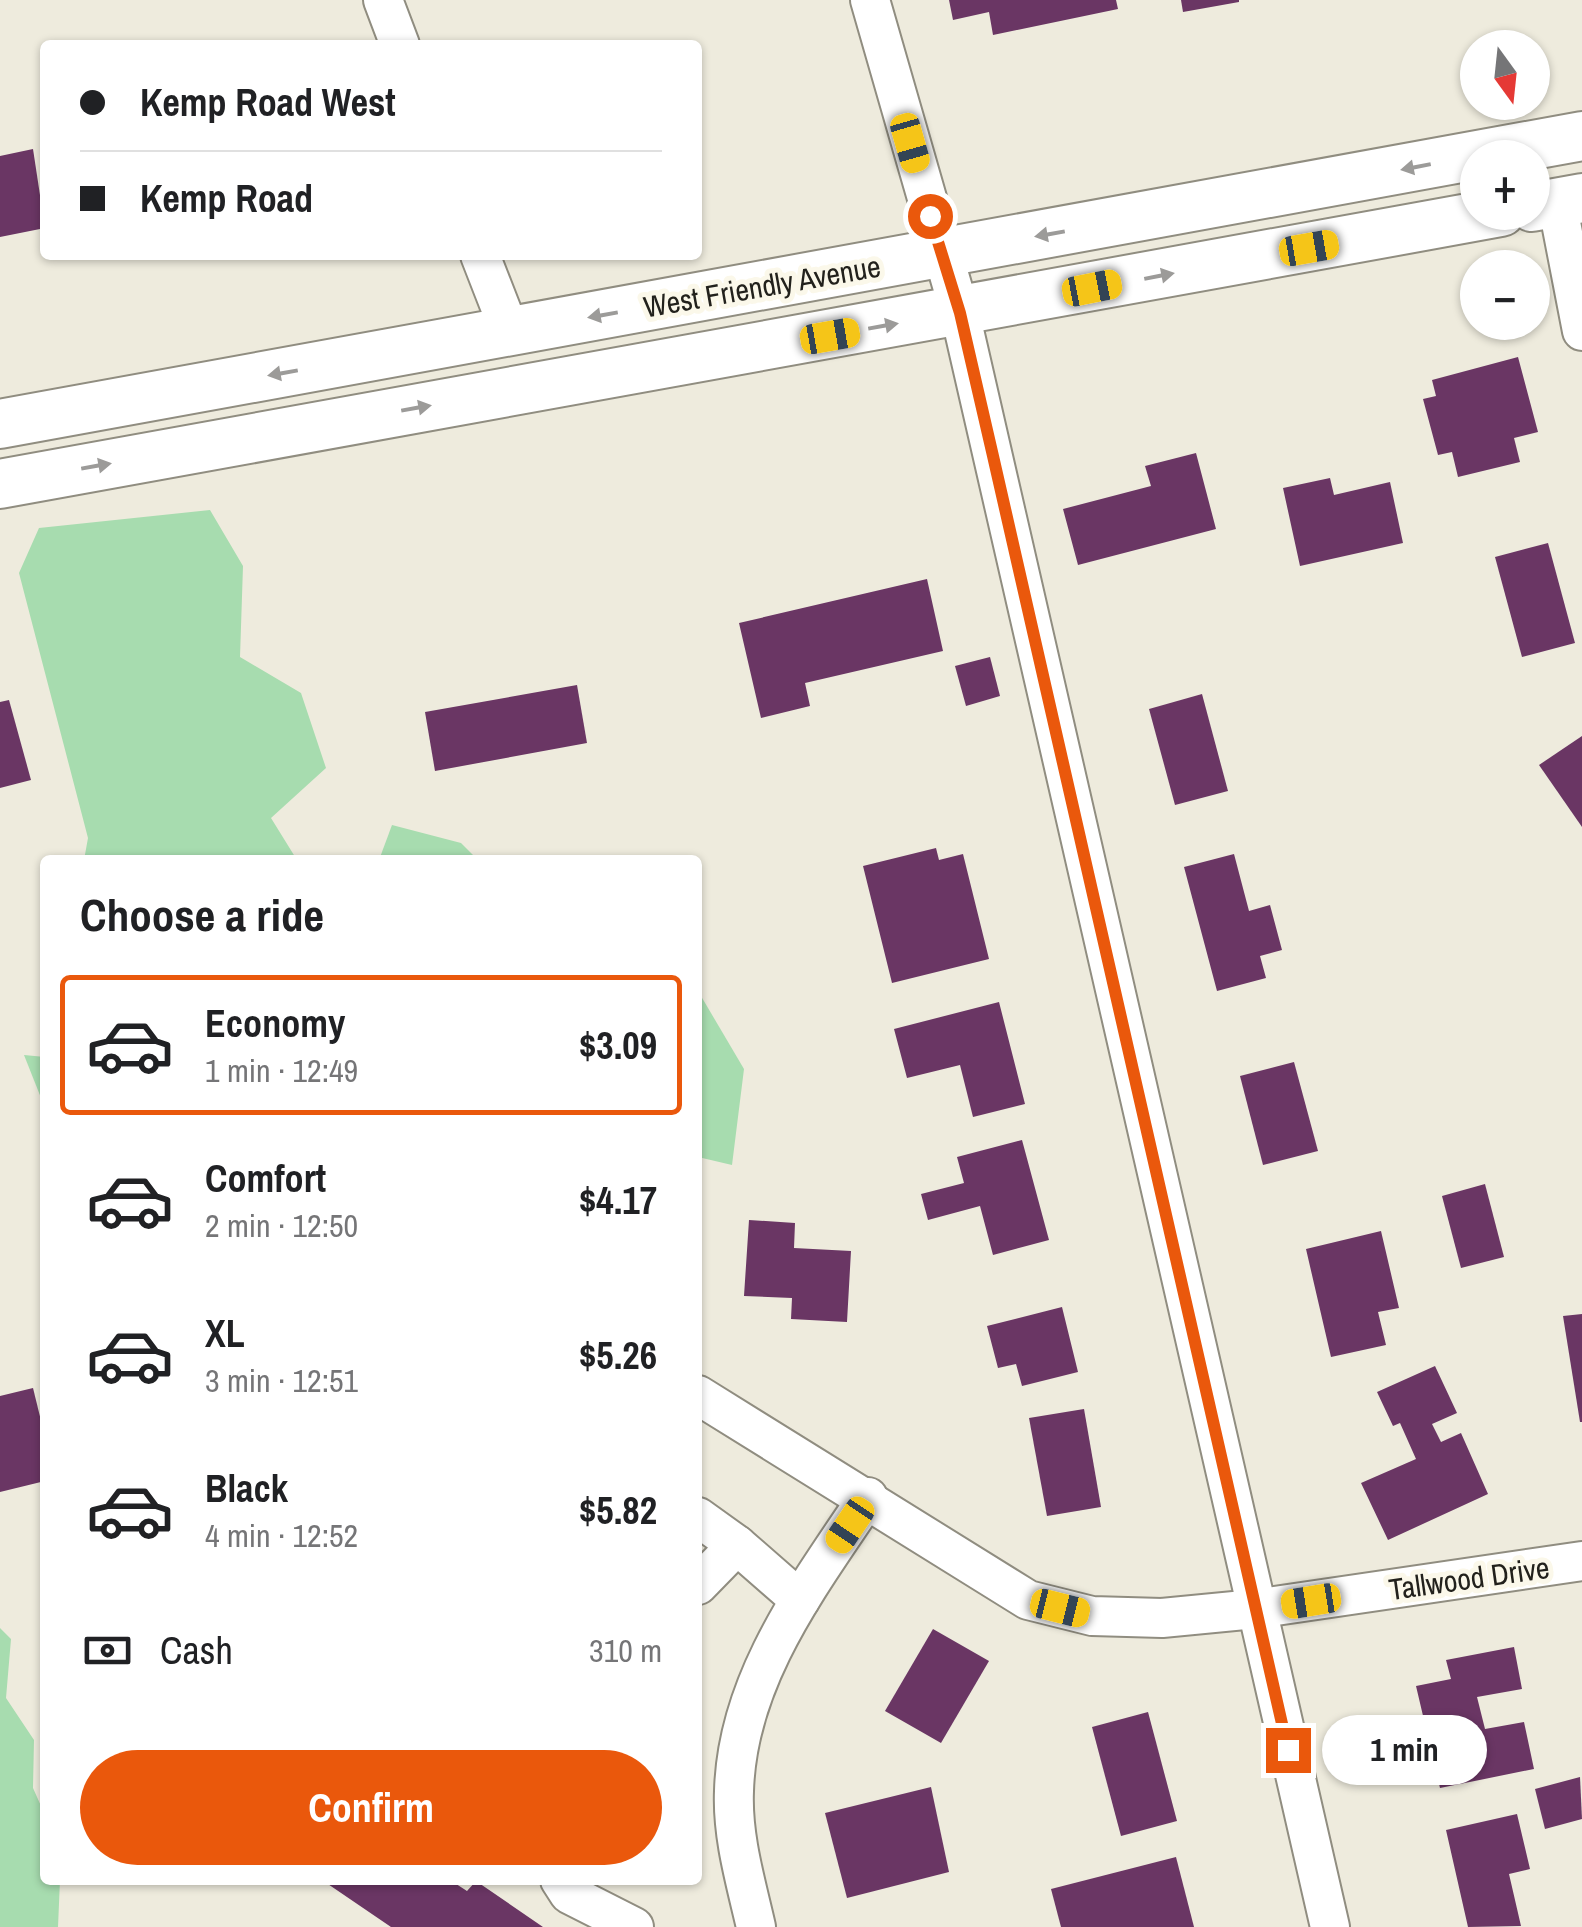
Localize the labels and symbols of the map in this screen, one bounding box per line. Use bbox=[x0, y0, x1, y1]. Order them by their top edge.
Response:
north arrow bbox=[1460, 30, 1550, 120]
car bbox=[887, 110, 933, 176]
one-way arrow bbox=[1400, 160, 1431, 175]
route start bbox=[908, 194, 953, 239]
one-way arrow bbox=[1034, 227, 1065, 242]
car bbox=[1277, 228, 1341, 268]
street label: West Friendly Avenue bbox=[640, 245, 884, 327]
car bbox=[1060, 268, 1124, 308]
one-way arrow bbox=[1143, 268, 1175, 283]
one-way arrow bbox=[587, 308, 618, 323]
car bbox=[798, 316, 862, 356]
one-way arrow bbox=[868, 318, 899, 333]
one-way arrow bbox=[267, 366, 298, 381]
one-way arrow bbox=[400, 400, 432, 415]
one-way arrow bbox=[81, 458, 112, 474]
car bbox=[821, 1492, 879, 1558]
street label: Tallwood Drive bbox=[1386, 1547, 1552, 1609]
car bbox=[1279, 1581, 1343, 1621]
car bbox=[1027, 1586, 1093, 1630]
callout: 1 min bbox=[1323, 1715, 1488, 1785]
route end bbox=[1266, 1728, 1311, 1773]

